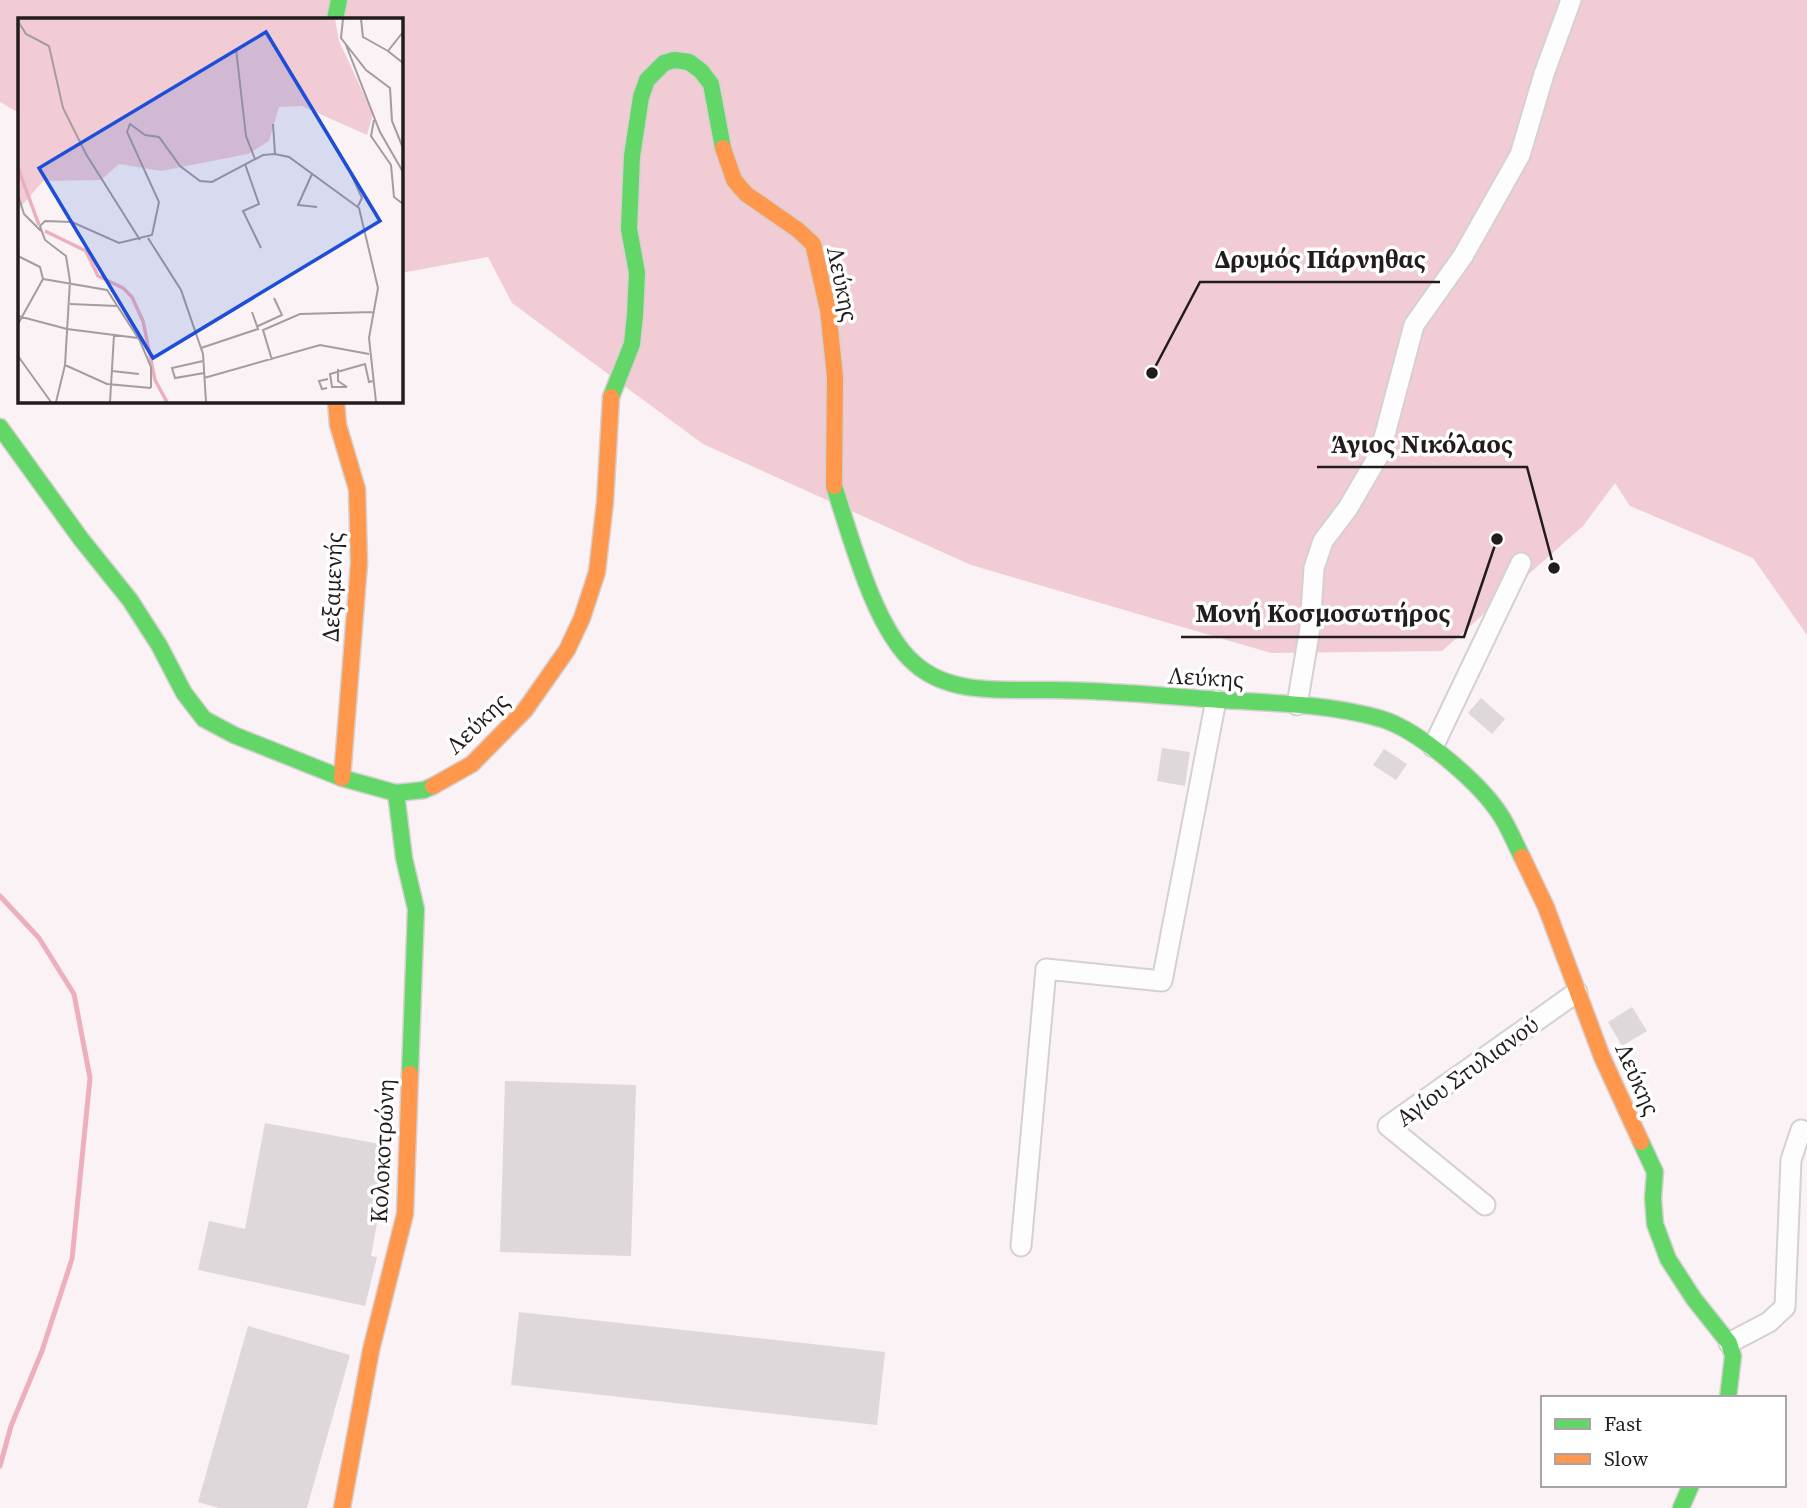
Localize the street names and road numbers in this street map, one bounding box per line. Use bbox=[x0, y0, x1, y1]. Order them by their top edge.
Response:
street label: Λεύκης bbox=[819, 243, 867, 325]
street label: Δεξαμενής bbox=[314, 532, 350, 642]
street label: Λεύκης bbox=[1167, 659, 1245, 695]
street label: Λεύκης bbox=[438, 685, 516, 761]
street label: Αγίου Στυλιανού bbox=[1389, 1008, 1545, 1134]
street label: Λεύκης bbox=[1607, 1037, 1669, 1121]
street label: Κολοκοτρώνη bbox=[362, 1078, 402, 1224]

